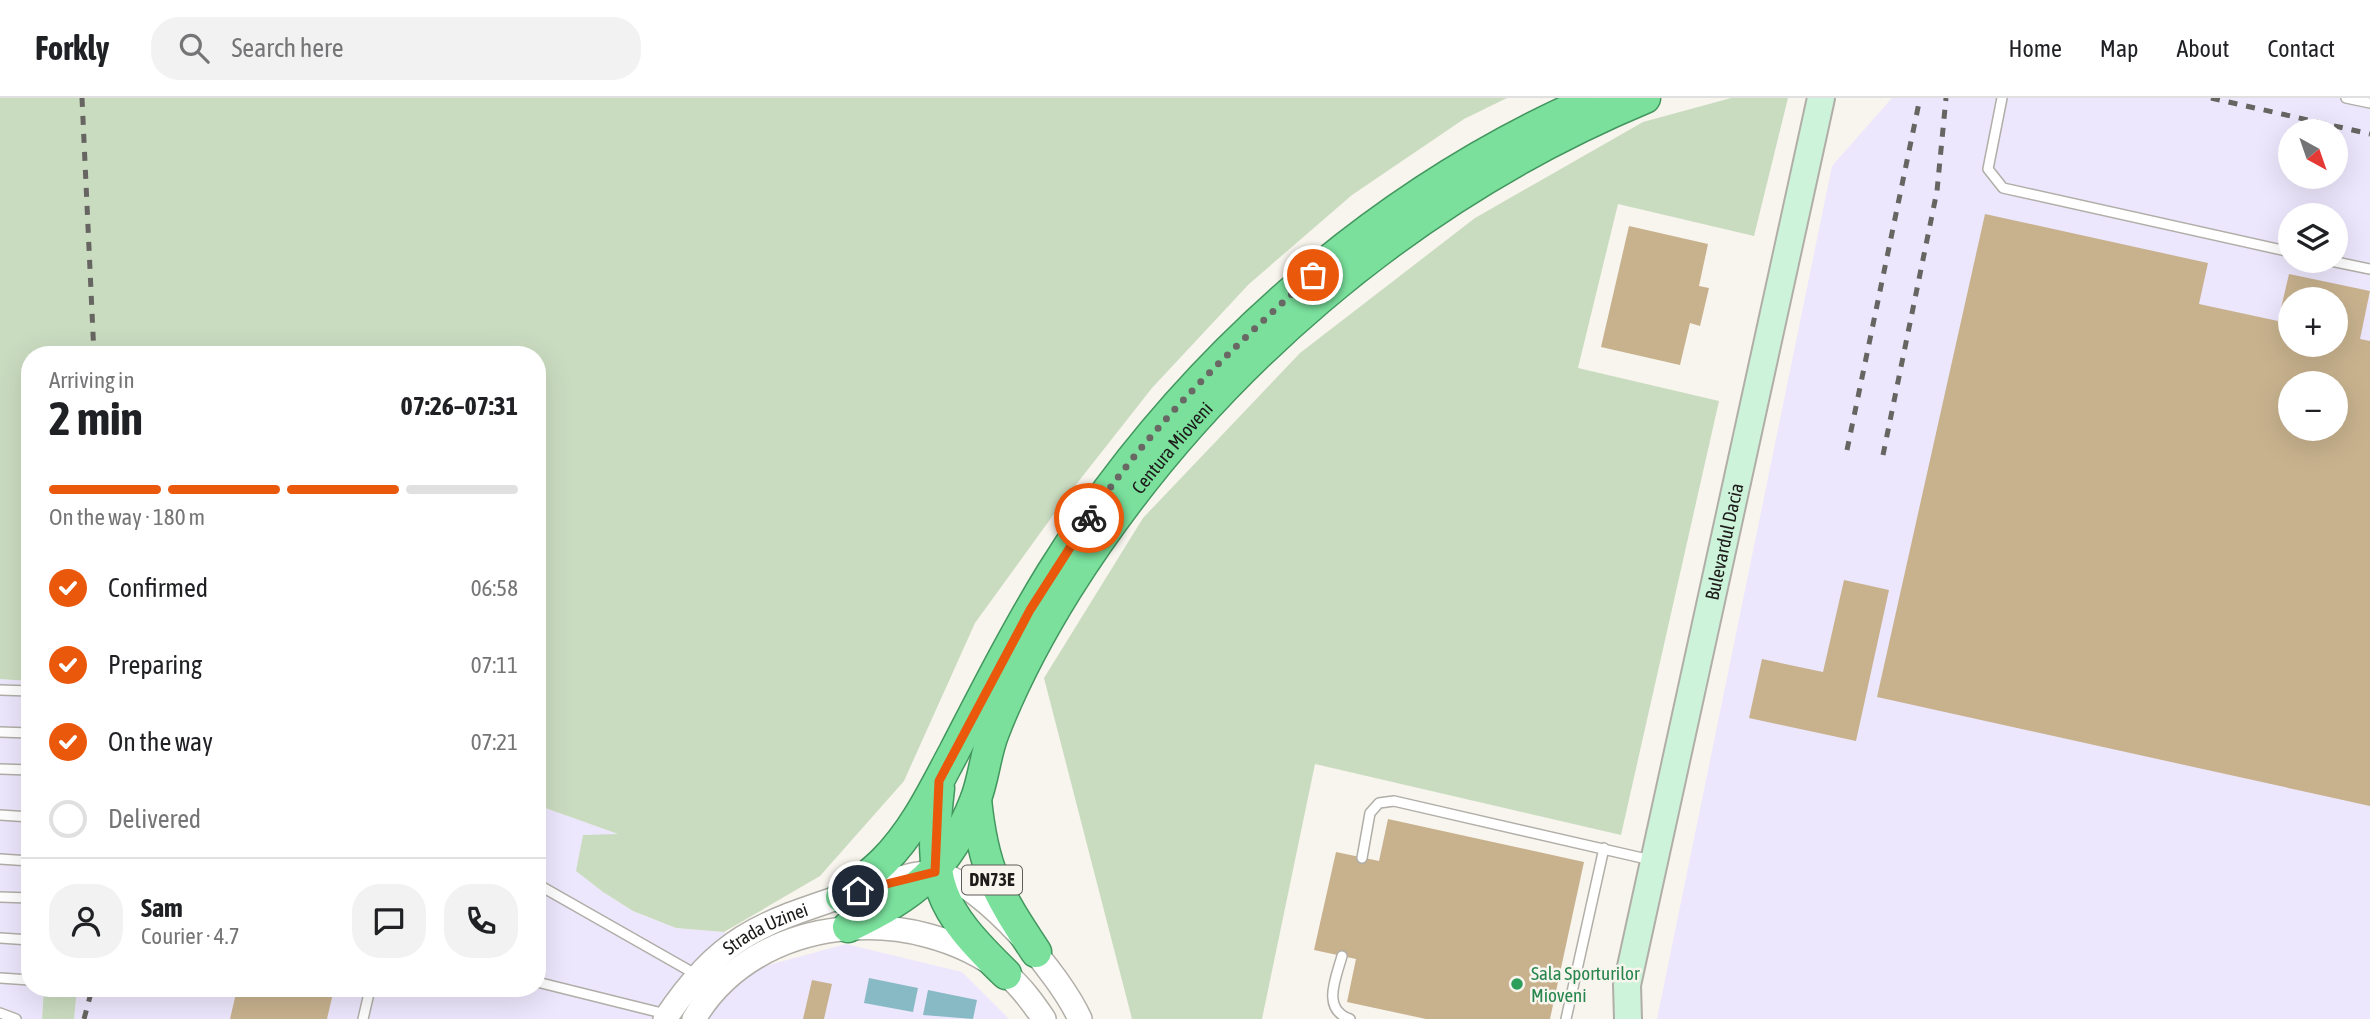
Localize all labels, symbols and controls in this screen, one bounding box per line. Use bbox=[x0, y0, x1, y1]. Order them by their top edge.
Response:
search box bbox=[151, 17, 641, 80]
text: Forkly bbox=[35, 29, 109, 67]
icon: search bbox=[175, 29, 213, 67]
text: Search here bbox=[231, 33, 344, 63]
text: Home bbox=[2008, 35, 2062, 62]
text: Map bbox=[2100, 35, 2138, 62]
text: About bbox=[2176, 35, 2229, 62]
text: Contact bbox=[2267, 35, 2335, 62]
north arrow bbox=[2278, 119, 2348, 189]
map controls bbox=[2278, 119, 2348, 441]
button: layers bbox=[2278, 203, 2348, 273]
pin bbox=[1283, 245, 1343, 305]
icon: bag bbox=[1294, 256, 1332, 294]
button: + bbox=[2278, 287, 2348, 357]
text: Arriving in bbox=[49, 367, 135, 393]
button: − bbox=[2278, 371, 2348, 441]
text: 07:26–07:31 bbox=[401, 391, 518, 421]
text: 2 min bbox=[49, 392, 143, 445]
street label: Centura Mioveni bbox=[1127, 397, 1217, 498]
street label: Bulevardul Dacia bbox=[1701, 481, 1747, 602]
courier bbox=[1054, 483, 1124, 553]
icon: bike bbox=[1070, 499, 1108, 537]
text: On the way · 180 m bbox=[49, 504, 205, 530]
icon: check bbox=[49, 569, 87, 607]
text: Confirmed bbox=[108, 573, 208, 603]
text: 06:58 bbox=[471, 575, 518, 601]
icon: check bbox=[49, 646, 87, 684]
text: Preparing bbox=[108, 650, 202, 680]
text: 07:11 bbox=[471, 652, 518, 678]
icon: check bbox=[49, 723, 87, 761]
text: On the way bbox=[108, 727, 213, 757]
text: 07:21 bbox=[471, 729, 518, 755]
text: Delivered bbox=[108, 804, 201, 834]
pin bbox=[828, 861, 888, 921]
road number: DN73E bbox=[962, 866, 1022, 894]
icon: home bbox=[839, 872, 877, 910]
button: person bbox=[49, 884, 123, 958]
button: chat bbox=[352, 884, 426, 958]
button: phone bbox=[444, 884, 518, 958]
text: Sam bbox=[141, 893, 183, 923]
street label: Strada Uzinei bbox=[718, 898, 811, 959]
text: Courier · 4.7 bbox=[141, 923, 240, 949]
place label: Sala Sporturilor Mioveni bbox=[1531, 962, 1640, 1006]
marker: Sala Sporturilor Mioveni bbox=[1509, 976, 1525, 992]

